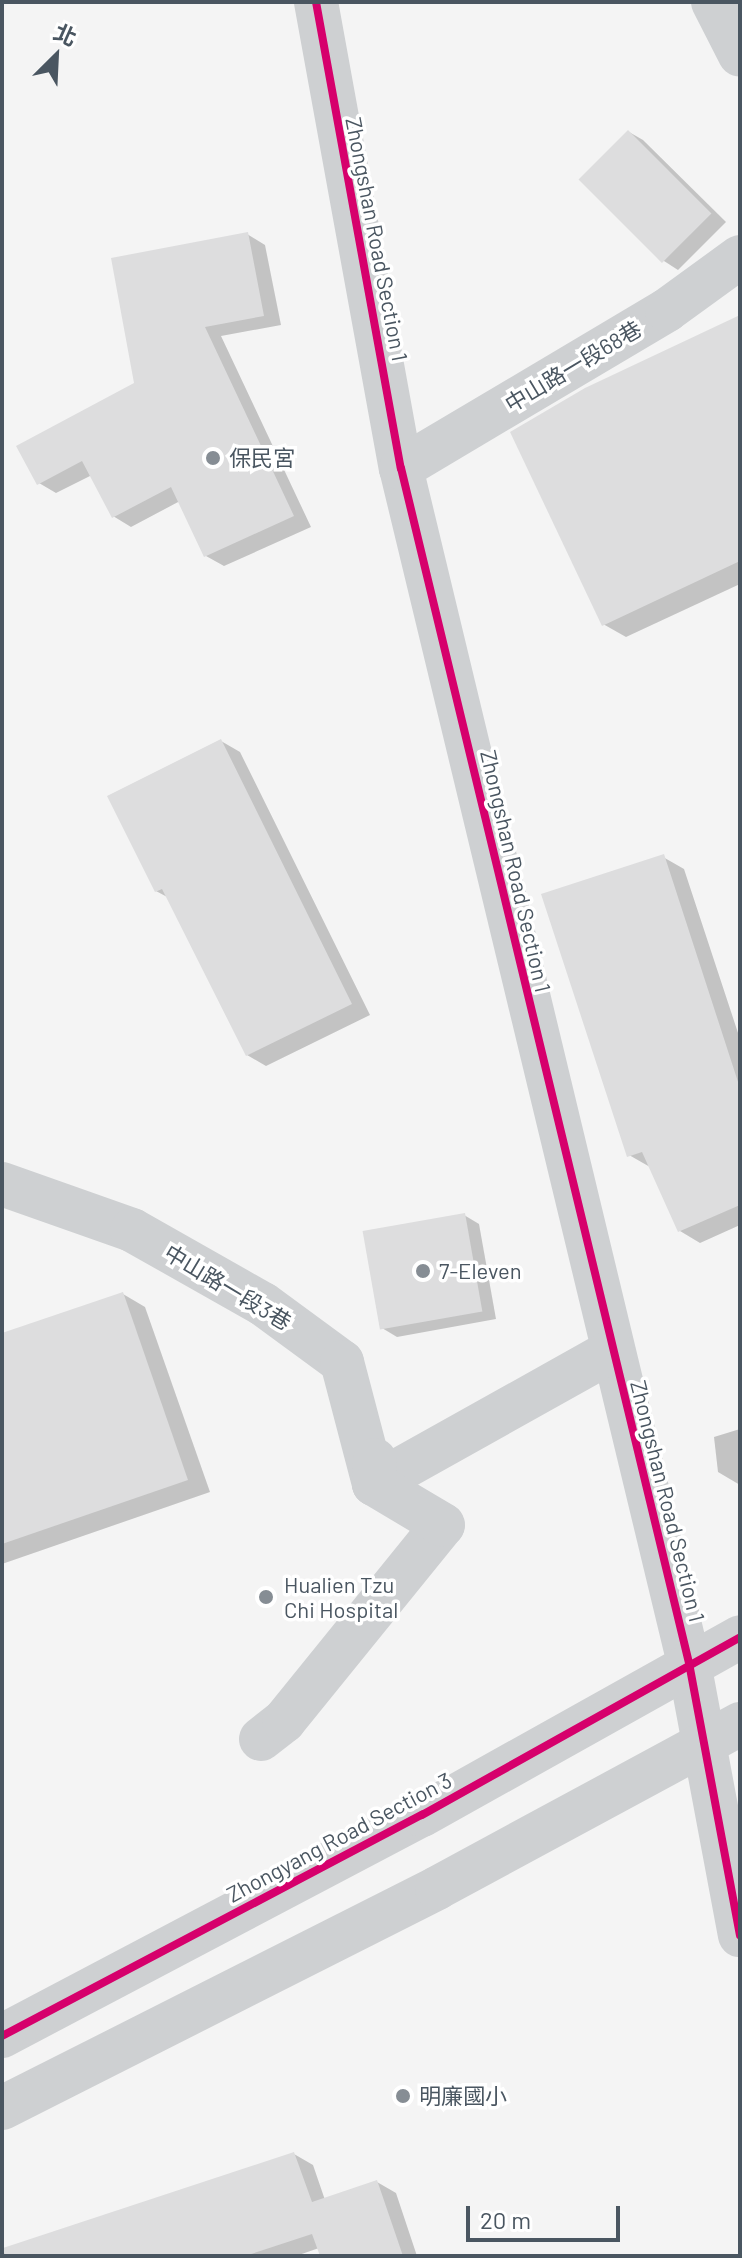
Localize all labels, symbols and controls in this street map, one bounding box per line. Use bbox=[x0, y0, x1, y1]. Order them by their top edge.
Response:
north arrow bbox=[16, 16, 96, 96]
text: 北 bbox=[50, 18, 81, 50]
street label: Zhongshan Road Section 1 bbox=[340, 115, 414, 363]
street label: 中山路一段68巷 bbox=[500, 315, 646, 417]
place label: 保民宮 bbox=[229, 445, 295, 471]
marker: 保民宮 bbox=[204, 449, 222, 467]
street label: Zhongshan Road Section 1 bbox=[475, 747, 557, 995]
street label: 中山路一段3巷 bbox=[160, 1239, 296, 1335]
place label: 7-Eleven bbox=[439, 1258, 522, 1284]
marker: 7-Eleven bbox=[414, 1262, 432, 1280]
street label: Zhongshan Road Section 1 bbox=[625, 1378, 711, 1624]
place label: Hualien Tzu Chi Hospital bbox=[284, 1571, 398, 1622]
marker: Hualien Tzu Chi Hospital bbox=[255, 1586, 277, 1608]
street label: Zhongyang Road Section 3 bbox=[222, 1766, 456, 1908]
place label: 明廉國小 bbox=[419, 2083, 507, 2109]
marker: 明廉國小 bbox=[394, 2087, 412, 2105]
scale bar bbox=[470, 2190, 624, 2240]
text: 20 m bbox=[480, 2205, 531, 2234]

